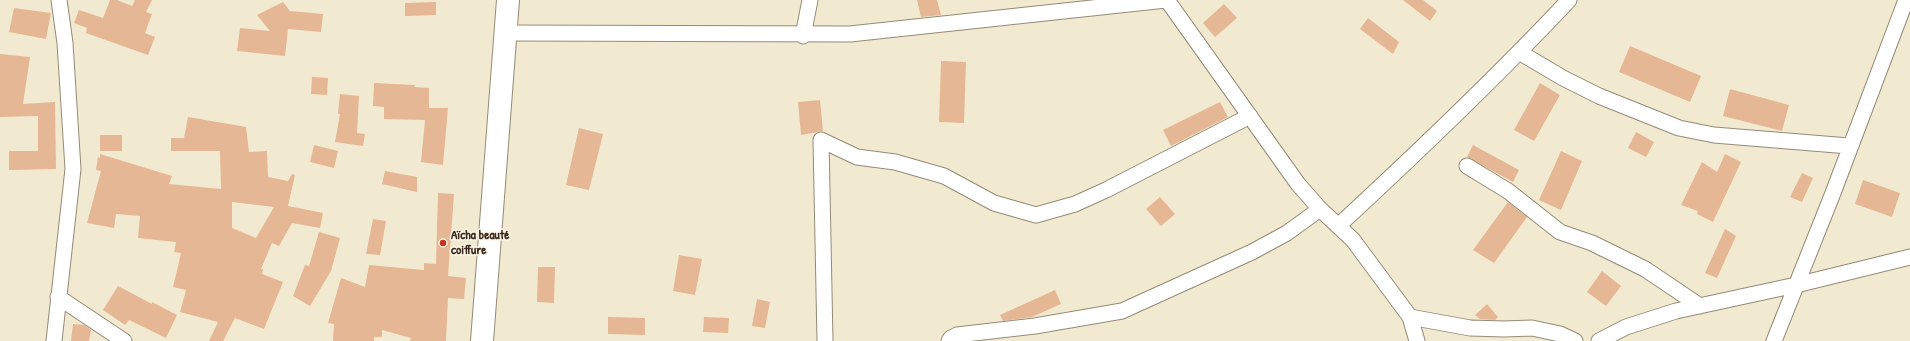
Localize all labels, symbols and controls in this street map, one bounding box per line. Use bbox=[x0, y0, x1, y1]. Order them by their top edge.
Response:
place label: Aïcha beauté coiffure bbox=[451, 228, 509, 259]
marker: Aïcha beauté coiffure bbox=[438, 238, 448, 248]

